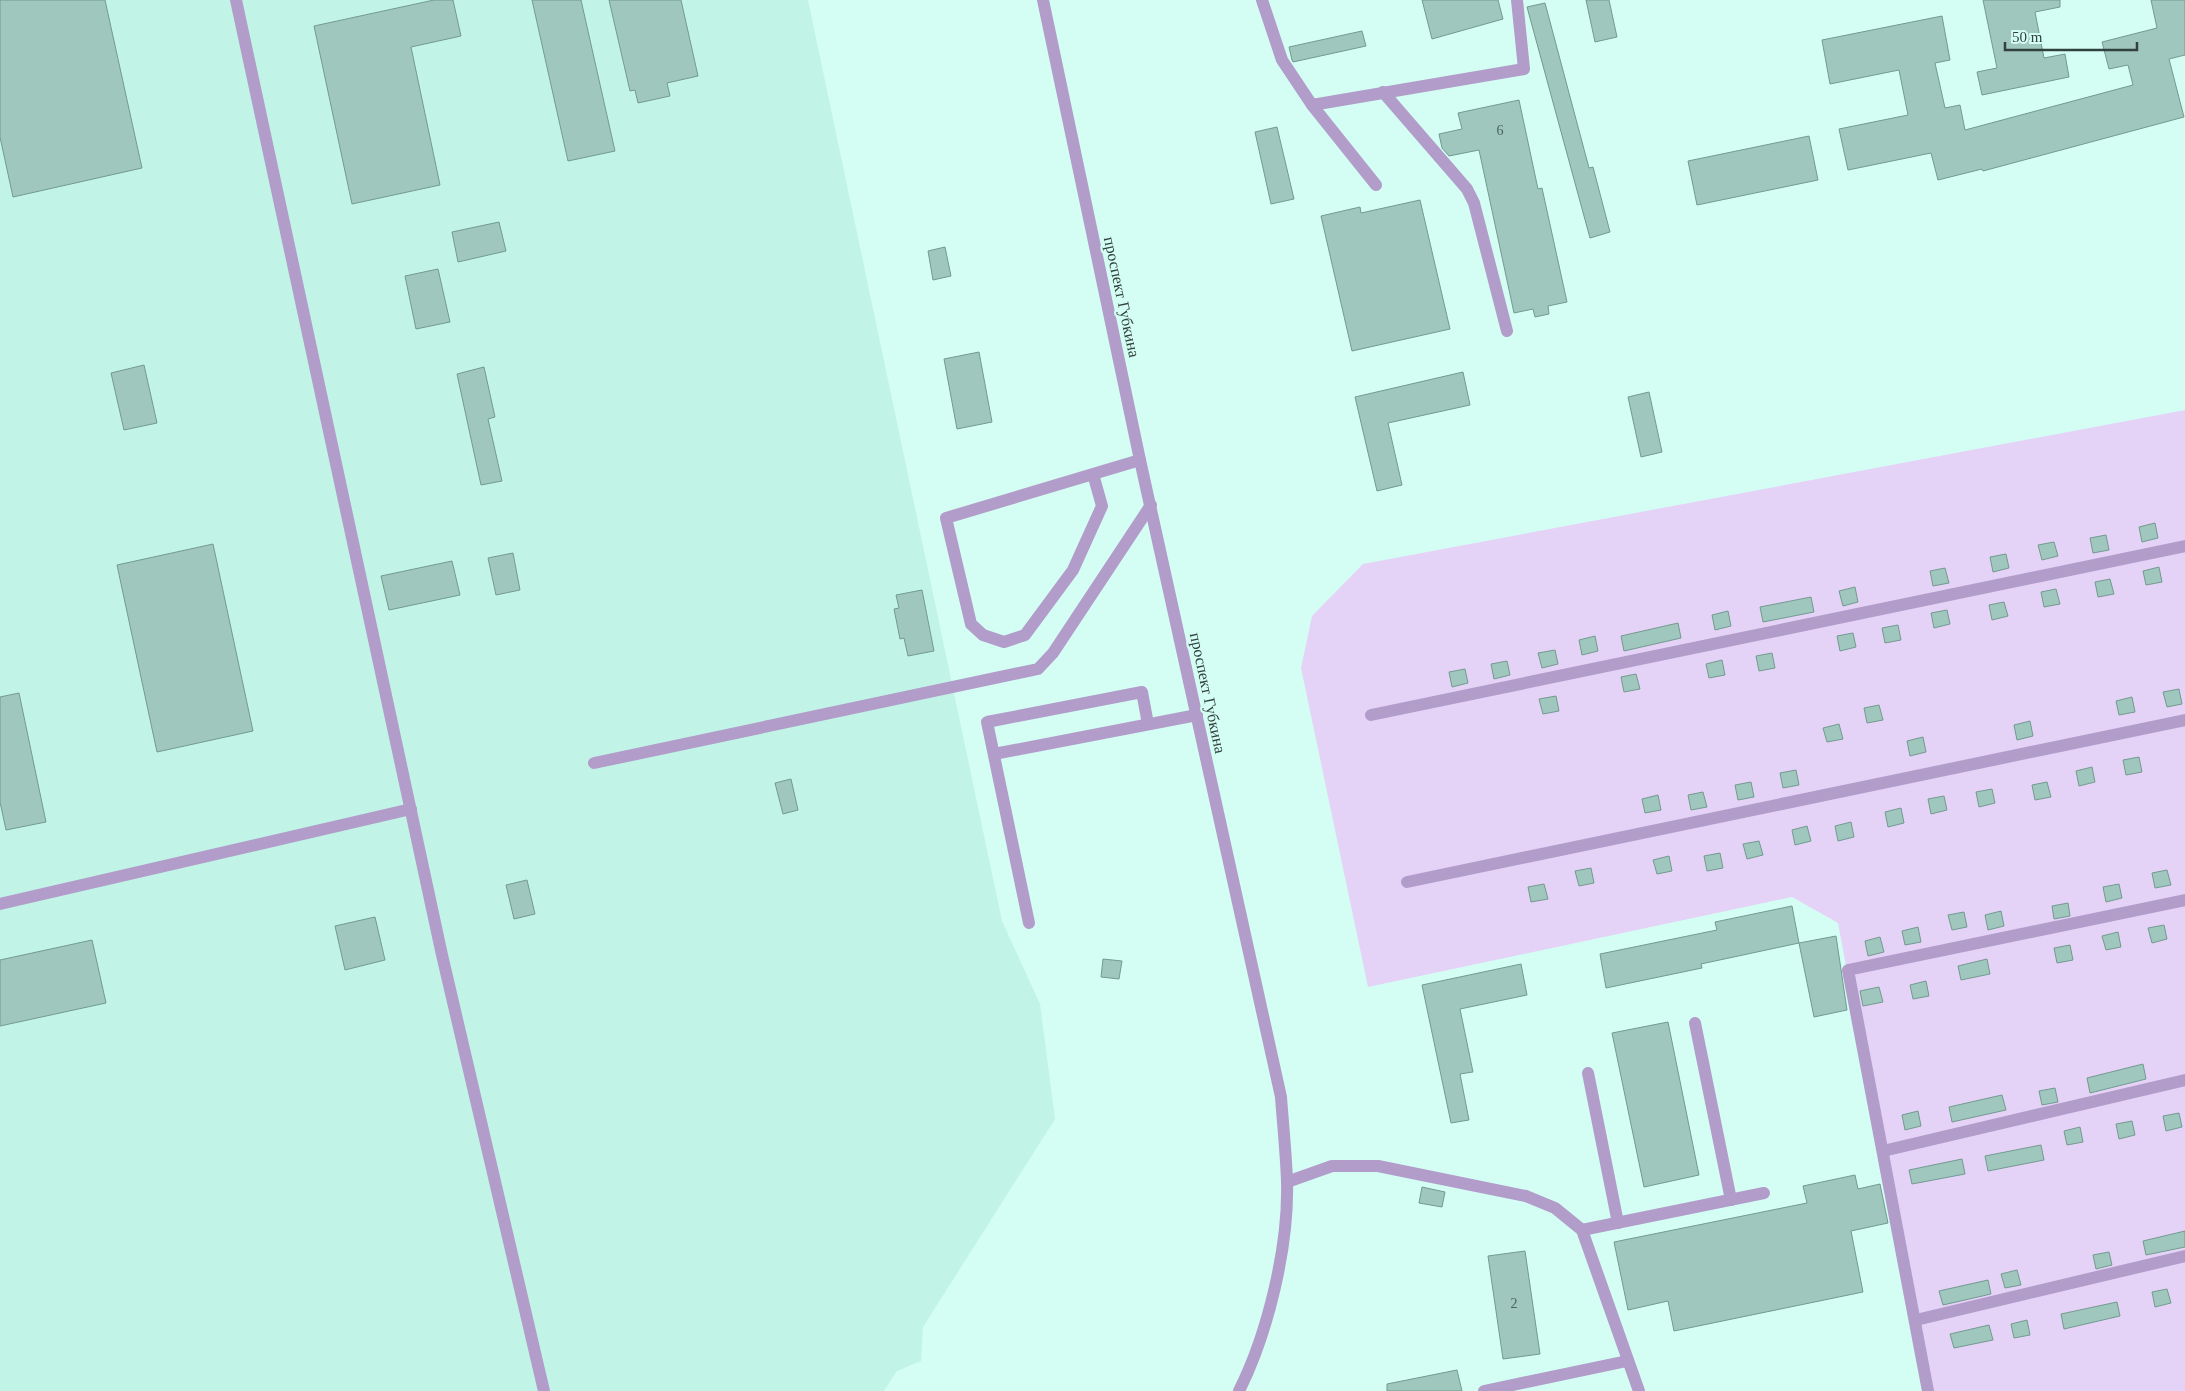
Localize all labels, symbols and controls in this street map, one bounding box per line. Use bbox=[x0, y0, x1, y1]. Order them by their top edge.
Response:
scale bar bbox=[2005, 20, 2138, 52]
text: 50 m bbox=[2012, 29, 2043, 45]
house number: 6 bbox=[1497, 123, 1504, 138]
street label: проспект Губкина bbox=[1100, 235, 1143, 359]
street label: проспект Губкина bbox=[1186, 631, 1229, 755]
house number: 2 bbox=[1511, 1296, 1518, 1311]

